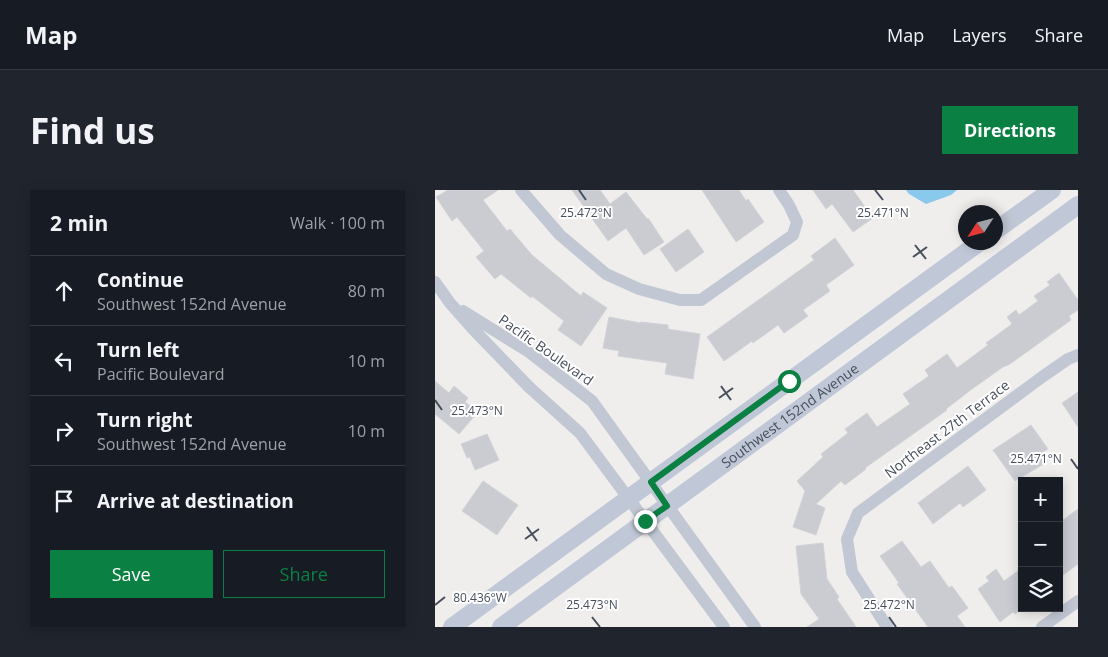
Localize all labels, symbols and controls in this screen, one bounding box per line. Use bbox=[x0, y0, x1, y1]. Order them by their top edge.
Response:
text: Map bbox=[25, 18, 77, 51]
text: Map bbox=[887, 23, 924, 47]
text: Layers bbox=[952, 23, 1007, 47]
text: Share bbox=[1035, 23, 1083, 47]
button: Directions bbox=[942, 106, 1078, 154]
text: Find us bbox=[30, 107, 155, 154]
text: 25.472°N bbox=[560, 204, 612, 221]
text: 25.471°N bbox=[857, 204, 909, 221]
north arrow bbox=[958, 205, 1003, 250]
text: 2 min bbox=[50, 209, 108, 237]
text: Walk · 100 m bbox=[290, 212, 385, 234]
text: Continue bbox=[97, 267, 184, 293]
icon: ahead bbox=[50, 277, 78, 305]
text: 80 m bbox=[348, 280, 385, 302]
text: Southwest 152nd Avenue bbox=[97, 293, 287, 315]
street label: Pacific Boulevard bbox=[495, 310, 597, 389]
text: Turn left bbox=[97, 337, 179, 363]
icon: left bbox=[50, 347, 78, 375]
text: 10 m bbox=[348, 350, 385, 372]
street label: Southwest 152nd Avenue bbox=[717, 359, 862, 472]
text: Pacific Boulevard bbox=[97, 363, 224, 385]
route start bbox=[778, 370, 801, 393]
street label: Northeast 27th Terrace bbox=[880, 375, 1013, 482]
text: 25.473°N bbox=[451, 402, 503, 419]
text: Turn right bbox=[97, 407, 192, 433]
icon: right bbox=[50, 417, 78, 445]
text: 10 m bbox=[348, 420, 385, 442]
text: Southwest 152nd Avenue bbox=[97, 433, 287, 455]
text: 25.471°N bbox=[1010, 450, 1062, 467]
map controls bbox=[1018, 477, 1063, 612]
button: + bbox=[1018, 477, 1063, 522]
icon: arrive bbox=[50, 487, 78, 515]
text: Arrive at destination bbox=[97, 488, 294, 514]
route end bbox=[634, 510, 657, 533]
button: − bbox=[1018, 522, 1063, 567]
button: Save bbox=[50, 550, 213, 598]
button: Share bbox=[223, 550, 385, 598]
button: layers bbox=[1018, 567, 1063, 612]
text: 80.436°W bbox=[453, 589, 507, 606]
text: 25.473°N bbox=[566, 596, 618, 613]
text: 25.472°N bbox=[863, 596, 915, 613]

